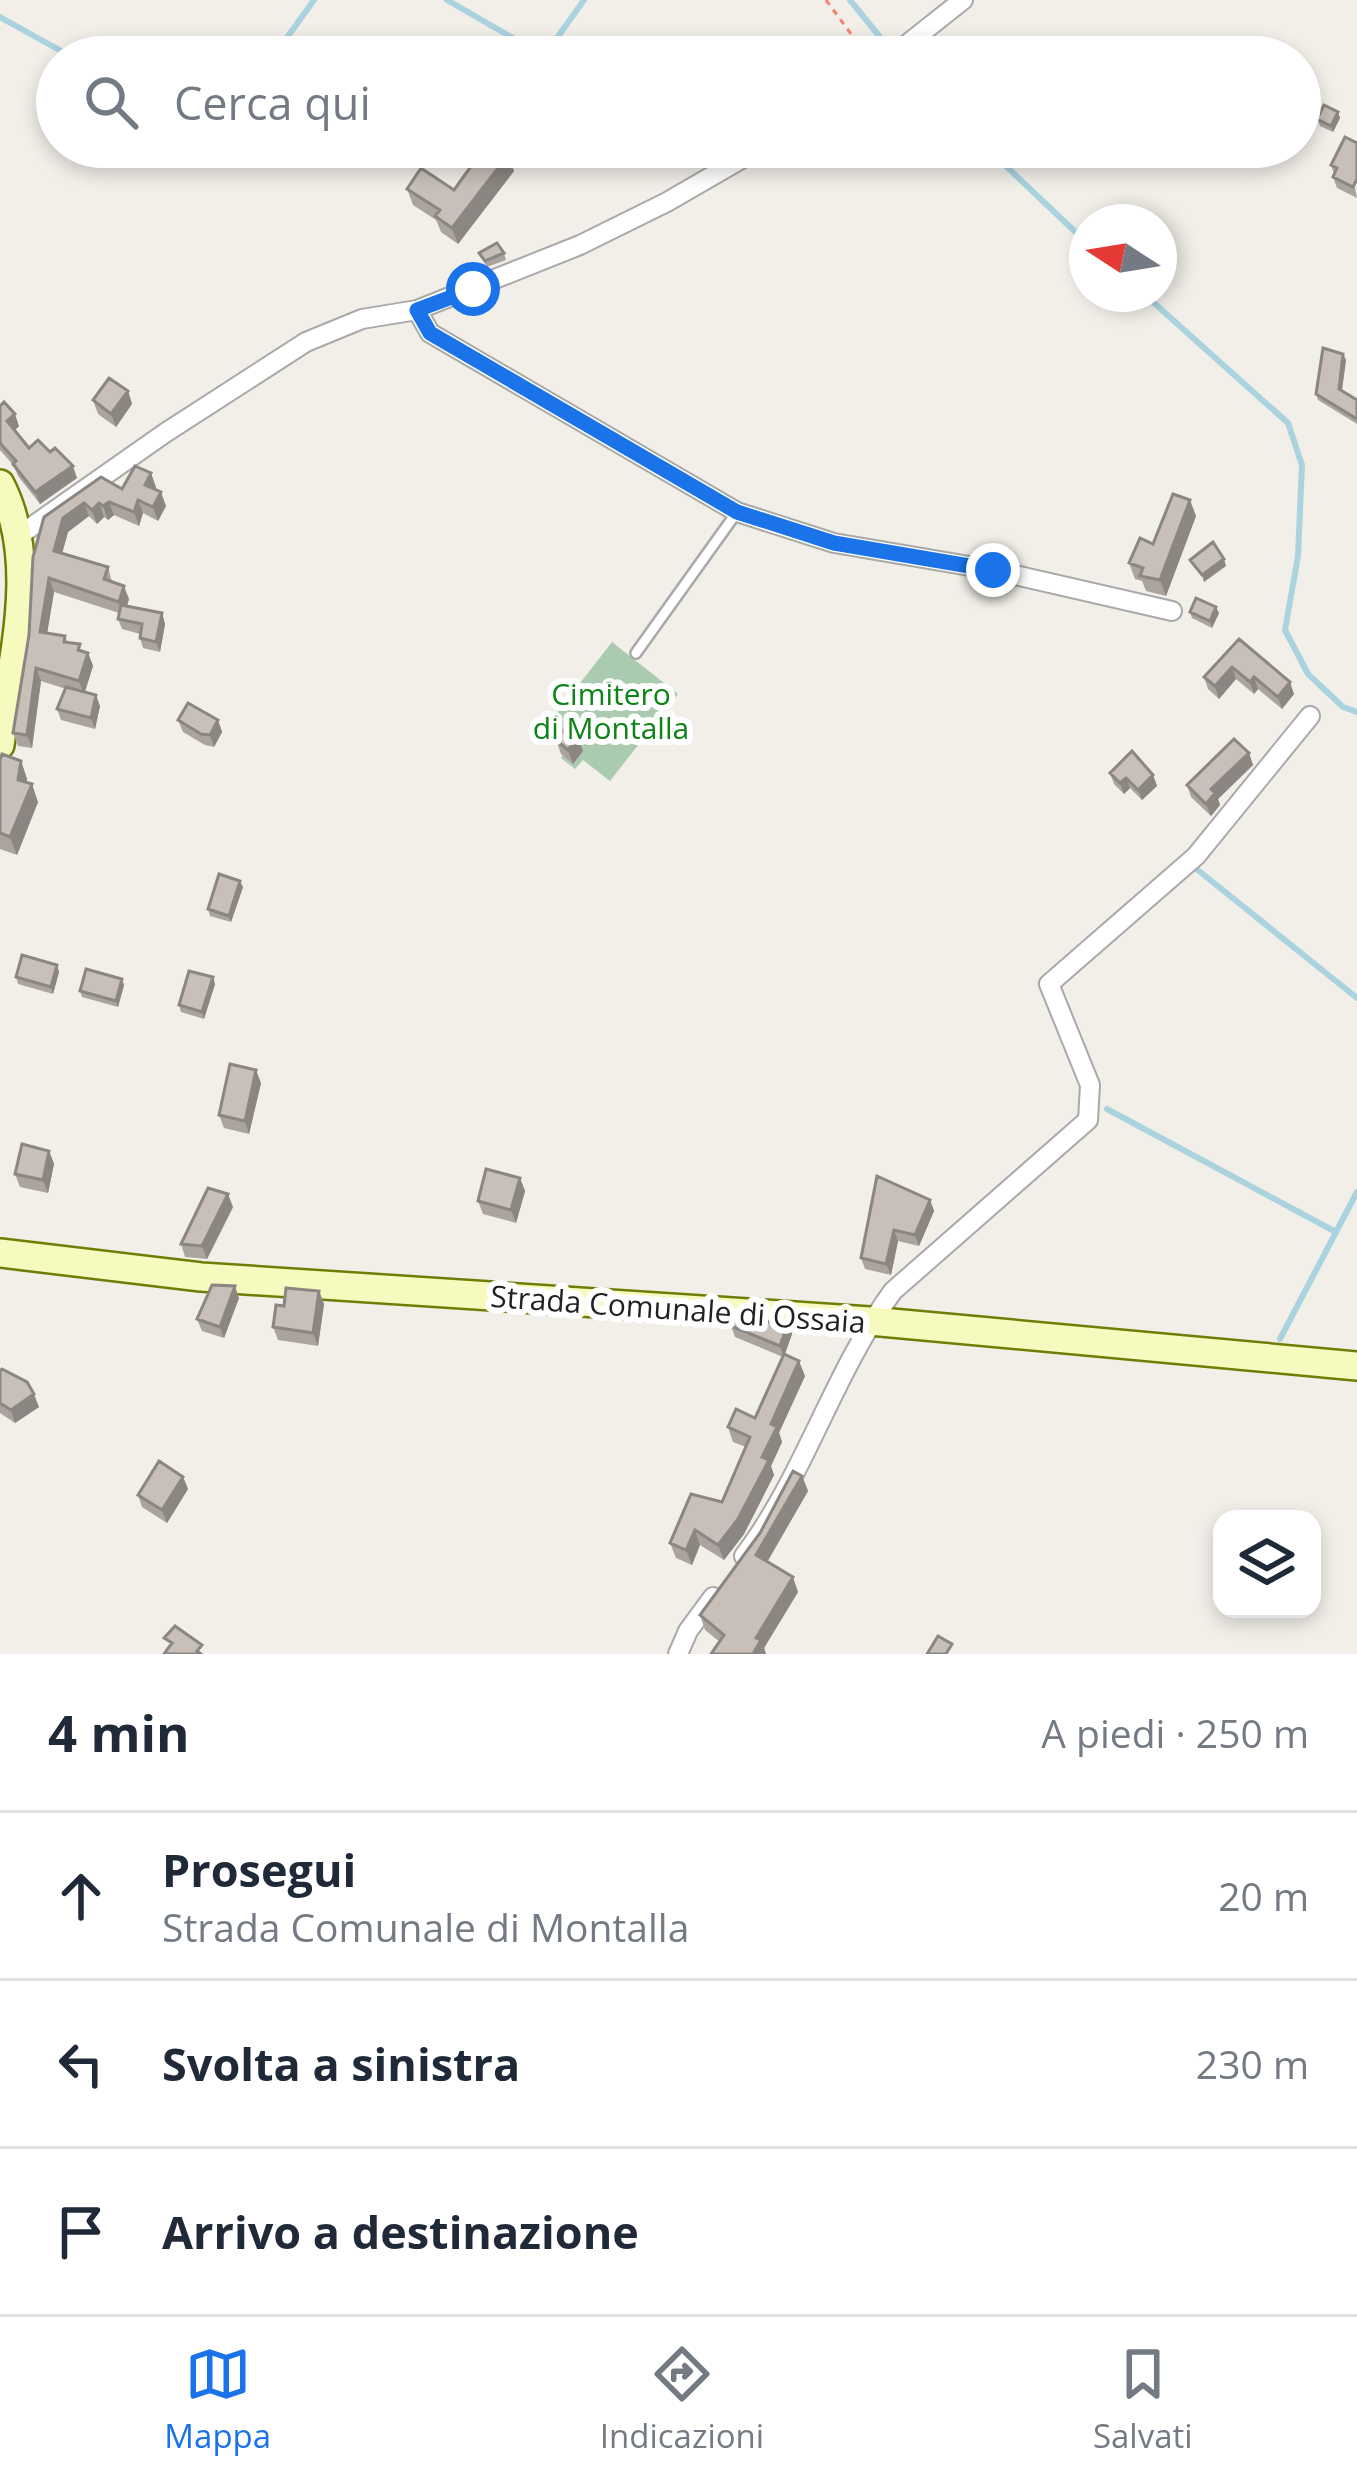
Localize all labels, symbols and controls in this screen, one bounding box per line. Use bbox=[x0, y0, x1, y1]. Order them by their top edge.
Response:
search box bbox=[36, 36, 1321, 168]
icon: search bbox=[78, 69, 144, 135]
text: Cerca qui bbox=[174, 72, 371, 133]
north arrow bbox=[1069, 204, 1177, 312]
route start bbox=[446, 262, 500, 316]
route end bbox=[966, 543, 1020, 597]
park label: Cimitero di Montalla bbox=[533, 673, 689, 748]
street label: Strada Comunale di Ossaia bbox=[489, 1275, 867, 1342]
map controls bbox=[1213, 1510, 1321, 1618]
button: layers bbox=[1213, 1510, 1321, 1618]
text: 4 min bbox=[48, 1697, 190, 1767]
text: A piedi · 250 m bbox=[1041, 1706, 1309, 1759]
text: Prosegui bbox=[162, 1839, 356, 1900]
icon: ahead bbox=[48, 1863, 114, 1929]
text: 20 m bbox=[1218, 1869, 1309, 1922]
text: Strada Comunale di Montalla bbox=[162, 1900, 689, 1953]
icon: left bbox=[48, 2031, 114, 2097]
text: Svolta a sinistra bbox=[162, 2033, 520, 2094]
text: 230 m bbox=[1196, 2037, 1309, 2090]
icon: arrive bbox=[48, 2199, 114, 2265]
text: Arrivo a destinazione bbox=[162, 2201, 639, 2262]
tab: Mappa bbox=[164, 2341, 271, 2458]
tab: Indicazioni bbox=[600, 2341, 764, 2458]
tab: Salvati bbox=[1093, 2341, 1193, 2458]

